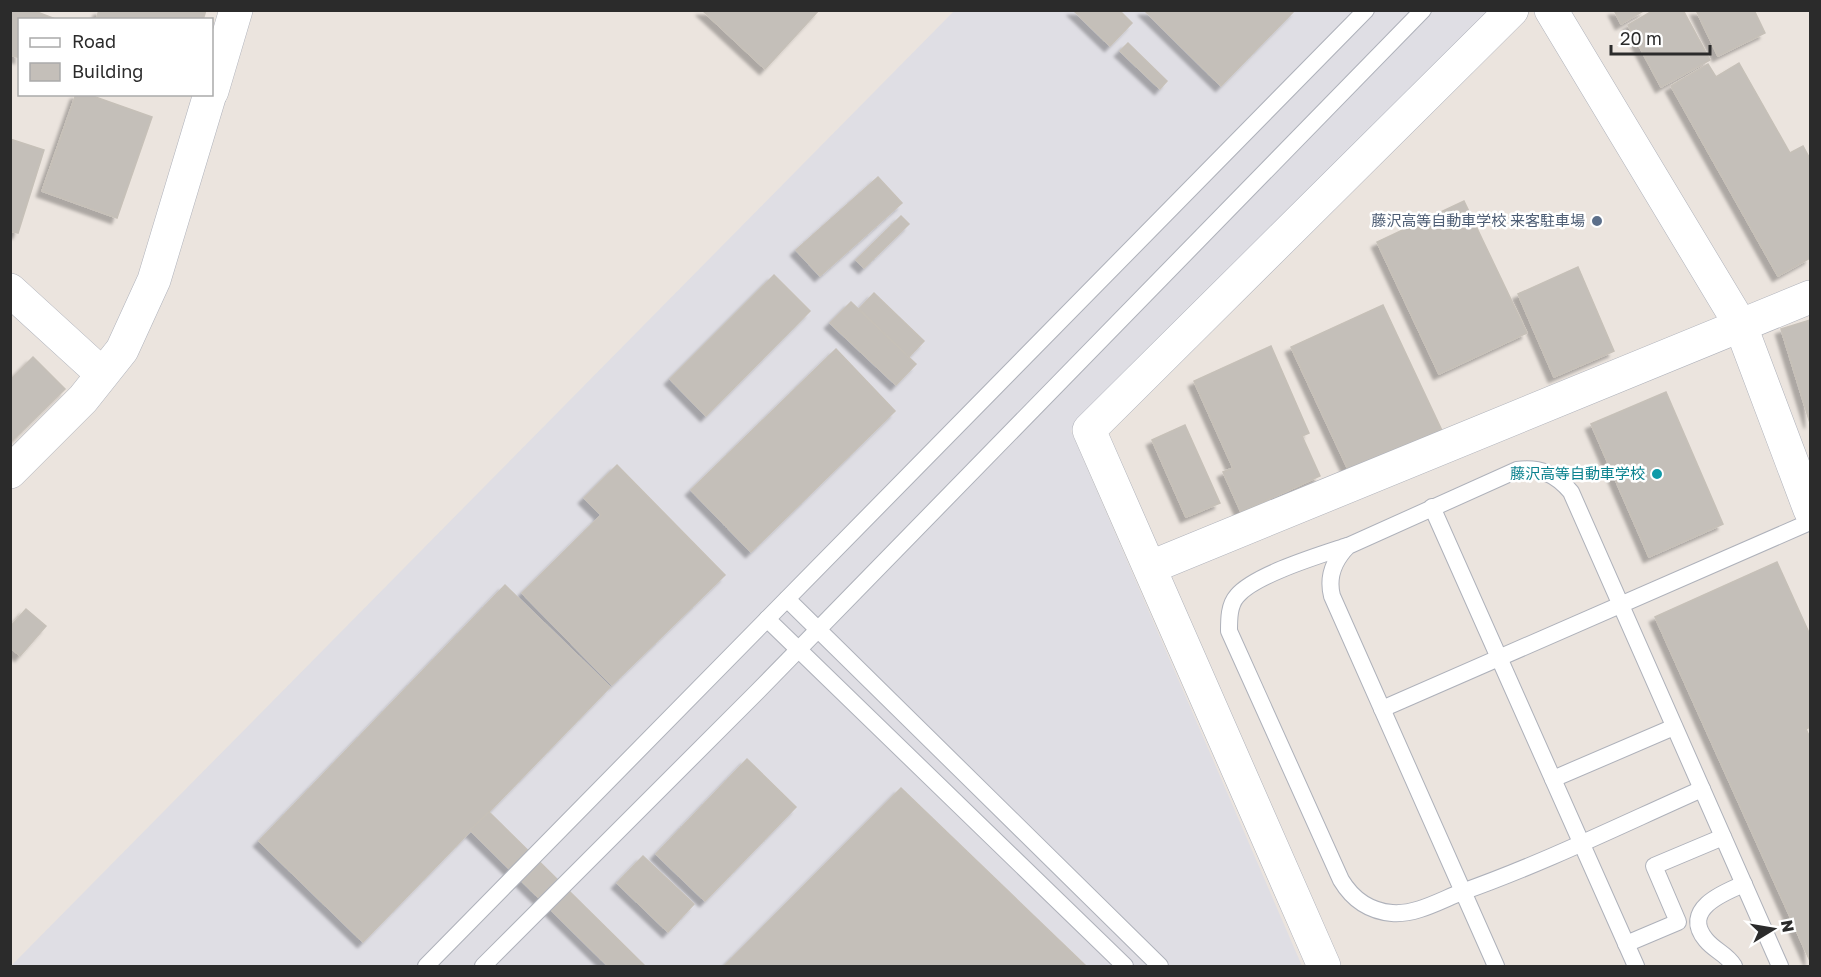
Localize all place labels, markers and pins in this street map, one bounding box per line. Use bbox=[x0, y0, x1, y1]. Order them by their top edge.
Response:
place label: 藤沢高等自動車学校 来客駐車場 bbox=[1371, 211, 1585, 229]
marker: 藤沢高等自動車学校 来客駐車場 bbox=[1590, 214, 1604, 228]
place label: 藤沢高等自動車学校 bbox=[1510, 464, 1645, 482]
marker: 藤沢高等自動車学校 bbox=[1650, 467, 1664, 481]

